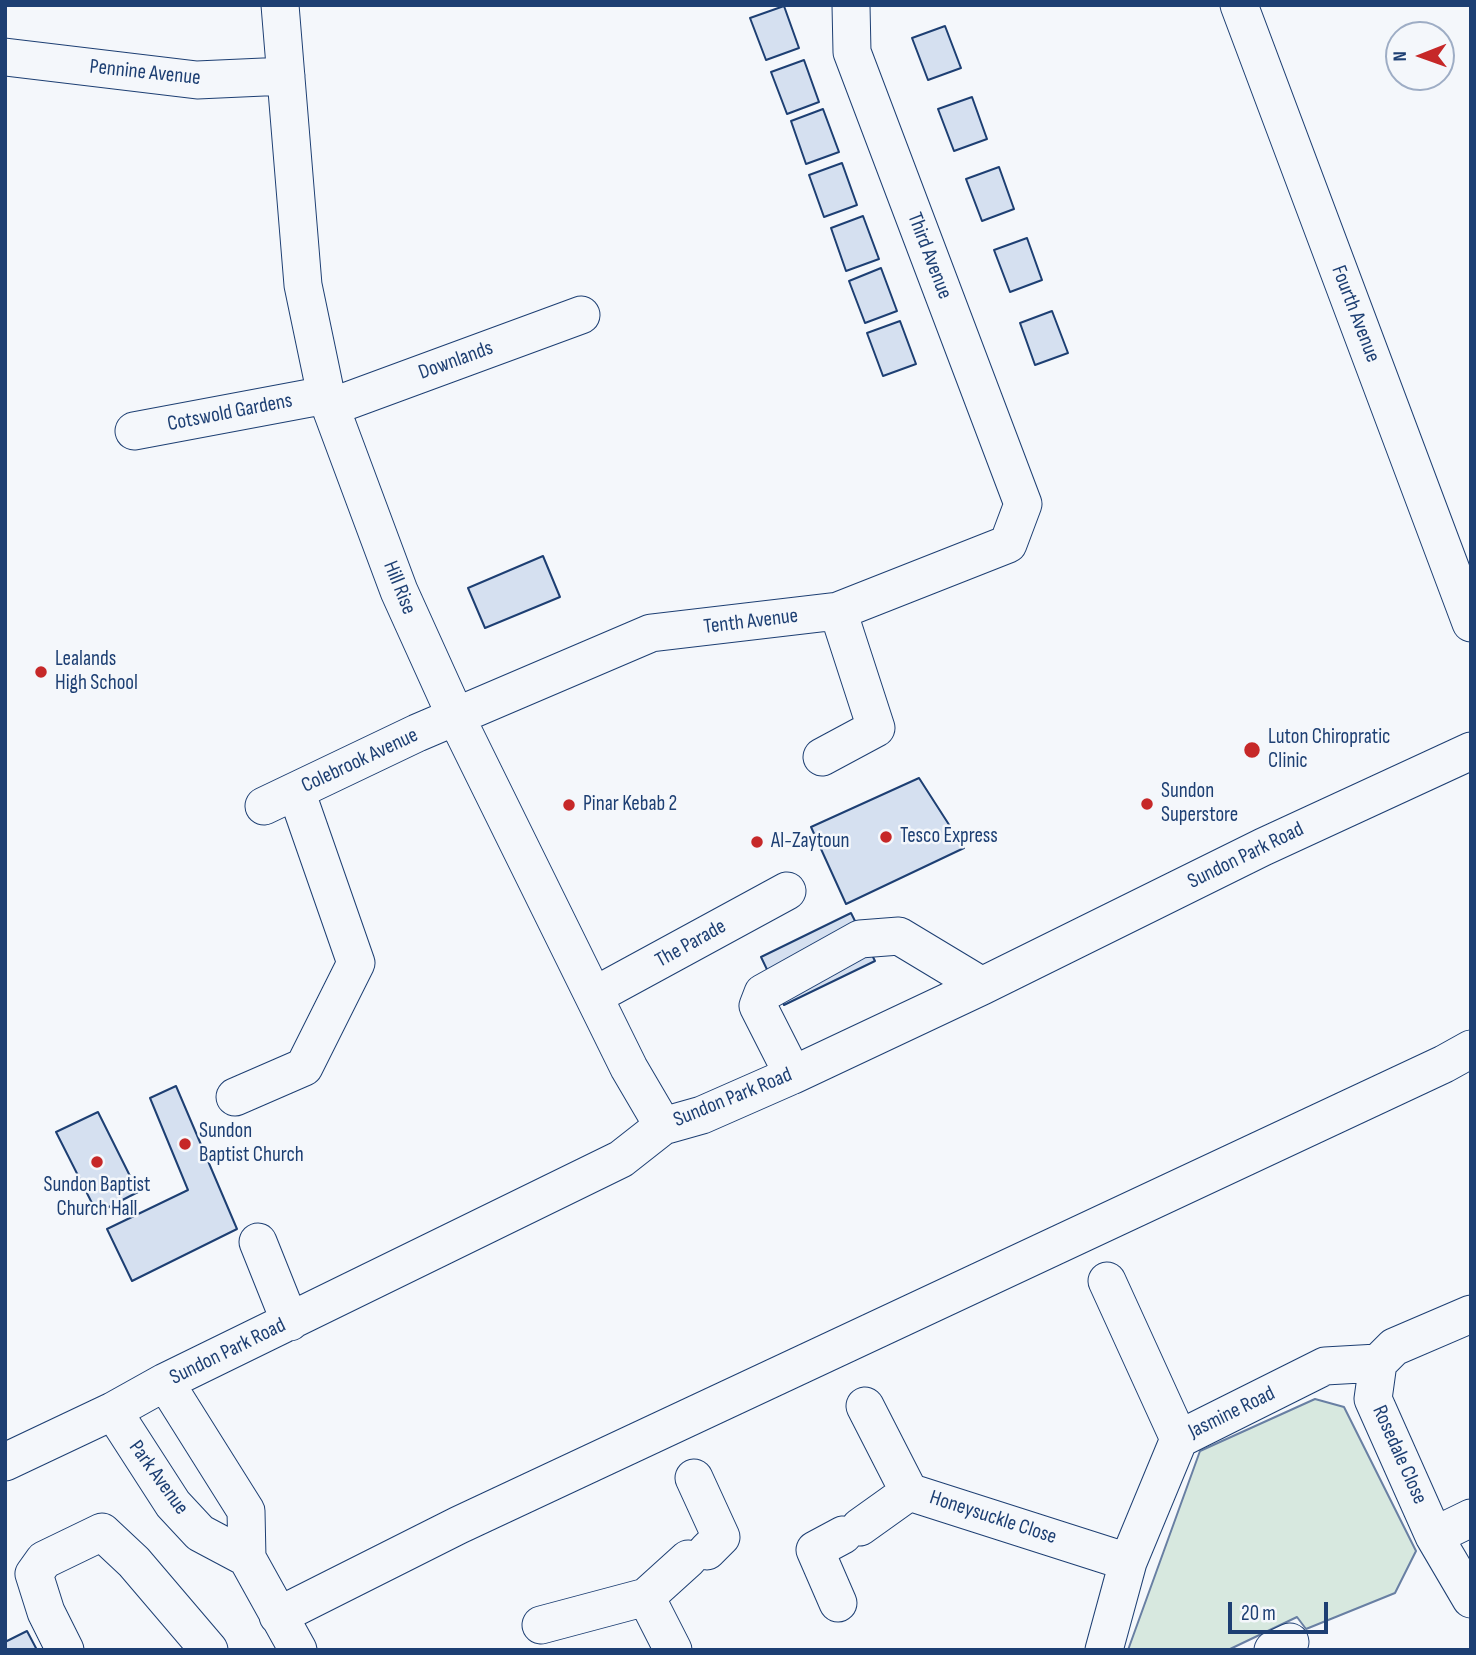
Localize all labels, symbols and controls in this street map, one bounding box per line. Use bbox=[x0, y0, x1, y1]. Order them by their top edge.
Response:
north arrow bbox=[1385, 21, 1455, 91]
text: N bbox=[1389, 51, 1412, 62]
street label: Pennine Avenue bbox=[88, 55, 202, 91]
street label: Third Avenue bbox=[901, 209, 957, 303]
street label: Fourth Avenue bbox=[1325, 262, 1385, 366]
street label: Downlands bbox=[416, 336, 496, 386]
street label: Cotswold Gardens bbox=[165, 389, 295, 437]
street label: Hill Rise bbox=[377, 558, 421, 618]
street label: Tenth Avenue bbox=[702, 604, 800, 640]
place label: Lealands High School bbox=[55, 647, 138, 697]
marker: Lealands High School bbox=[33, 664, 49, 680]
street label: Colebrook Avenue bbox=[298, 723, 422, 799]
place label: Luton Chiropratic Clinic bbox=[1268, 725, 1390, 775]
marker: Luton Chiropratic Clinic bbox=[1242, 740, 1262, 760]
place label: Sundon Superstore bbox=[1161, 779, 1238, 829]
place label: Pinar Kebab 2 bbox=[583, 792, 677, 818]
marker: Sundon Superstore bbox=[1139, 796, 1155, 812]
marker: Pinar Kebab 2 bbox=[561, 797, 577, 813]
street label: Sundon Park Road bbox=[1184, 817, 1308, 895]
place label: Tesco Express bbox=[900, 824, 998, 850]
place label: Al-Zaytoun bbox=[771, 829, 849, 855]
marker: Tesco Express bbox=[878, 829, 894, 845]
marker: Al-Zaytoun bbox=[749, 834, 765, 850]
street label: The Parade bbox=[651, 914, 731, 974]
street label: Sundon Park Road bbox=[670, 1063, 796, 1133]
place label: Sundon Baptist Church bbox=[199, 1119, 304, 1169]
marker: Sundon Baptist Church bbox=[177, 1136, 193, 1152]
marker: Sundon Baptist Church Hall bbox=[89, 1154, 105, 1170]
place label: Sundon Baptist Church Hall bbox=[44, 1173, 150, 1223]
street label: Sundon Park Road bbox=[166, 1313, 290, 1391]
street label: Jasmine Road bbox=[1185, 1381, 1279, 1445]
street label: Rosedale Close bbox=[1366, 1402, 1432, 1508]
street label: Park Avenue bbox=[123, 1436, 193, 1520]
street label: Honeysuckle Close bbox=[926, 1486, 1060, 1550]
scale bar bbox=[1231, 1588, 1331, 1632]
text: 20 m bbox=[1241, 1601, 1276, 1626]

